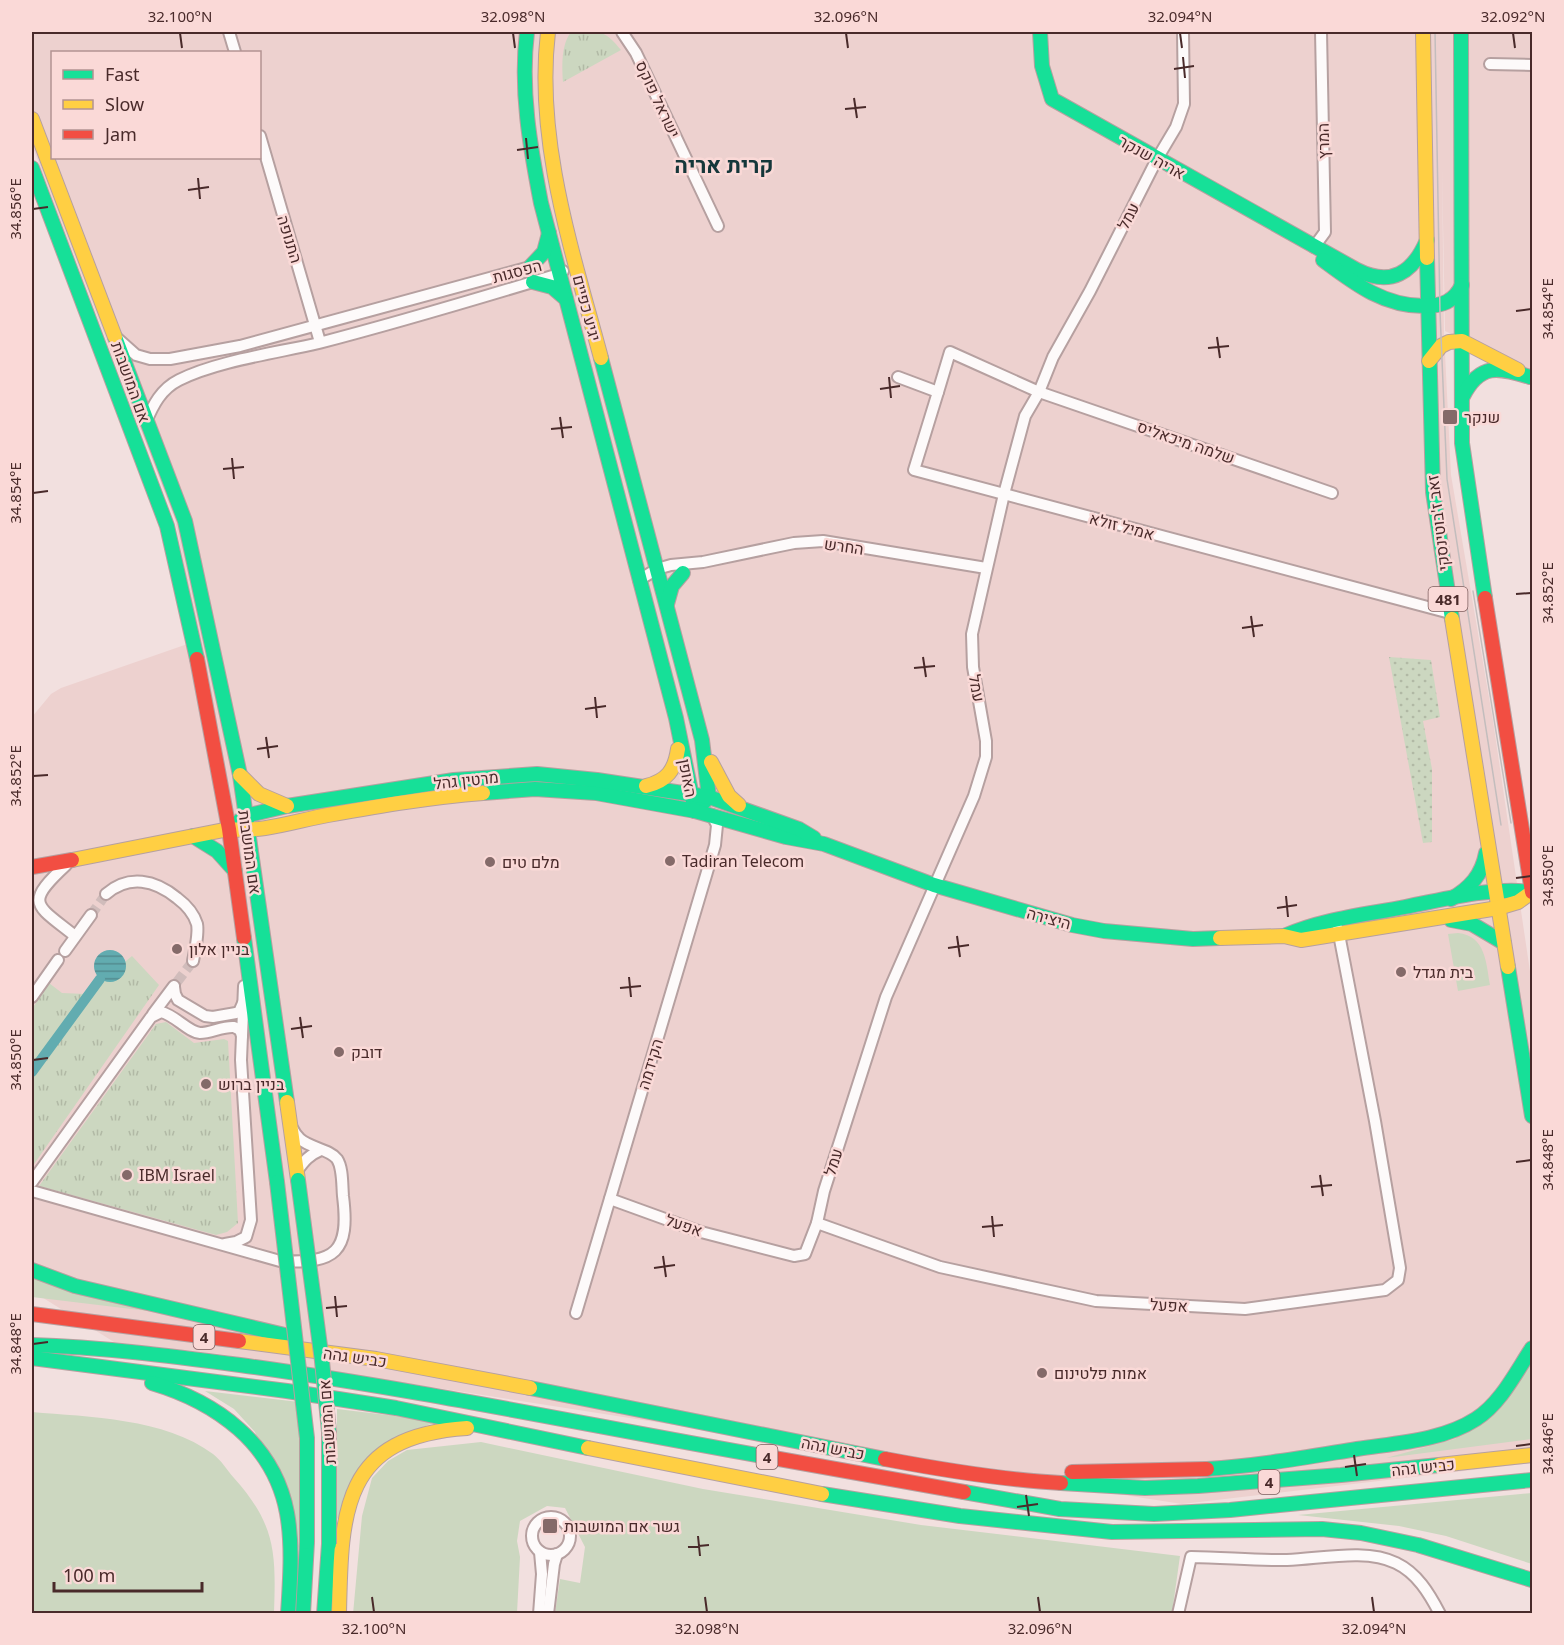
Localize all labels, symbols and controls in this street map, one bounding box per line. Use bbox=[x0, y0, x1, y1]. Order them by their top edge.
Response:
text: 32.100°N bbox=[148, 6, 212, 26]
text: 32.098°N bbox=[481, 6, 545, 26]
text: 32.096°N bbox=[814, 6, 878, 26]
text: 32.094°N bbox=[1148, 6, 1212, 26]
text: 32.092°N bbox=[1481, 6, 1545, 26]
legend bbox=[51, 51, 261, 159]
street label: ישראל פוקס bbox=[631, 57, 685, 141]
text: Fast bbox=[105, 62, 140, 86]
text: Slow bbox=[105, 92, 144, 116]
text: Jam bbox=[103, 122, 137, 146]
street label: המרץ bbox=[1312, 123, 1334, 159]
street label: אריה שנקר bbox=[1115, 130, 1189, 184]
district label: קרית אריה bbox=[674, 149, 774, 179]
text: 34.856°E bbox=[5, 178, 25, 240]
street label: עמל bbox=[1112, 199, 1144, 233]
street label: התנופה bbox=[272, 212, 308, 266]
street label: הפסגות bbox=[490, 254, 544, 288]
street label: יגיע כפיים bbox=[568, 272, 606, 344]
text: 34.854°E bbox=[1537, 278, 1557, 340]
street label: אם המושבות bbox=[106, 338, 156, 426]
place label: שנקר bbox=[1464, 406, 1500, 428]
marker: שנקר bbox=[1441, 408, 1459, 426]
street label: שלמה מיכאליס bbox=[1134, 415, 1238, 469]
text: 34.854°E bbox=[5, 462, 25, 524]
street label: זאב ז'בוטינסקי bbox=[1421, 473, 1455, 572]
street label: אמיל זולא bbox=[1087, 507, 1157, 545]
street label: החרש bbox=[823, 532, 865, 560]
text: 34.852°E bbox=[1537, 562, 1557, 624]
road number: 481 bbox=[1428, 587, 1468, 611]
street label: עמל bbox=[964, 672, 990, 704]
text: 34.852°E bbox=[5, 745, 25, 807]
street label: האופן bbox=[673, 757, 703, 799]
street label: מרטין גהל bbox=[432, 766, 500, 794]
street label: אם המושבות bbox=[233, 809, 267, 895]
text: 34.850°E bbox=[1537, 845, 1557, 907]
place label: Tadiran Telecom bbox=[682, 850, 804, 872]
place label: מלם טים bbox=[502, 851, 560, 873]
marker: Tadiran Telecom bbox=[663, 854, 677, 868]
marker: מלם טים bbox=[483, 855, 497, 869]
street label: היצירה bbox=[1024, 902, 1074, 934]
place label: בניין אלון bbox=[189, 938, 250, 960]
marker: בניין אלון bbox=[170, 942, 184, 956]
place label: בית מגדל bbox=[1413, 961, 1474, 983]
marker: בית מגדל bbox=[1394, 965, 1408, 979]
text: 34.850°E bbox=[5, 1029, 25, 1091]
street label: הקידמה bbox=[632, 1036, 668, 1092]
place label: דובק bbox=[351, 1041, 382, 1063]
marker: דובק bbox=[332, 1045, 346, 1059]
place label: בניין ברוש bbox=[218, 1073, 285, 1095]
marker: בניין ברוש bbox=[199, 1077, 213, 1091]
text: 34.848°E bbox=[1537, 1129, 1557, 1191]
street label: עמל bbox=[818, 1145, 848, 1179]
place label: IBM Israel bbox=[139, 1164, 215, 1186]
marker: IBM Israel bbox=[120, 1168, 134, 1182]
street label: אפעל bbox=[663, 1208, 705, 1242]
street label: אפעל bbox=[1150, 1293, 1188, 1317]
text: 34.848°E bbox=[5, 1313, 25, 1375]
road number: 4 bbox=[194, 1325, 214, 1349]
street label: כביש גהה bbox=[322, 1342, 388, 1372]
place label: אמות פלטינום bbox=[1054, 1362, 1147, 1384]
marker: אמות פלטינום bbox=[1035, 1366, 1049, 1380]
street label: אם המושבות bbox=[313, 1379, 341, 1465]
text: 34.846°E bbox=[1537, 1413, 1557, 1475]
street label: כביש גהה bbox=[800, 1431, 866, 1465]
road number: 4 bbox=[756, 1445, 777, 1469]
street label: כביש גהה bbox=[1390, 1453, 1456, 1481]
road number: 4 bbox=[1258, 1470, 1280, 1494]
place label: גשר אם המושבות bbox=[564, 1515, 680, 1537]
marker: גשר אם המושבות bbox=[541, 1517, 559, 1535]
scale bar bbox=[54, 1555, 202, 1593]
text: 100 m bbox=[63, 1563, 115, 1587]
text: 32.100°N bbox=[342, 1618, 406, 1638]
text: 32.098°N bbox=[675, 1618, 739, 1638]
text: 32.096°N bbox=[1008, 1618, 1072, 1638]
text: 32.094°N bbox=[1342, 1618, 1406, 1638]

